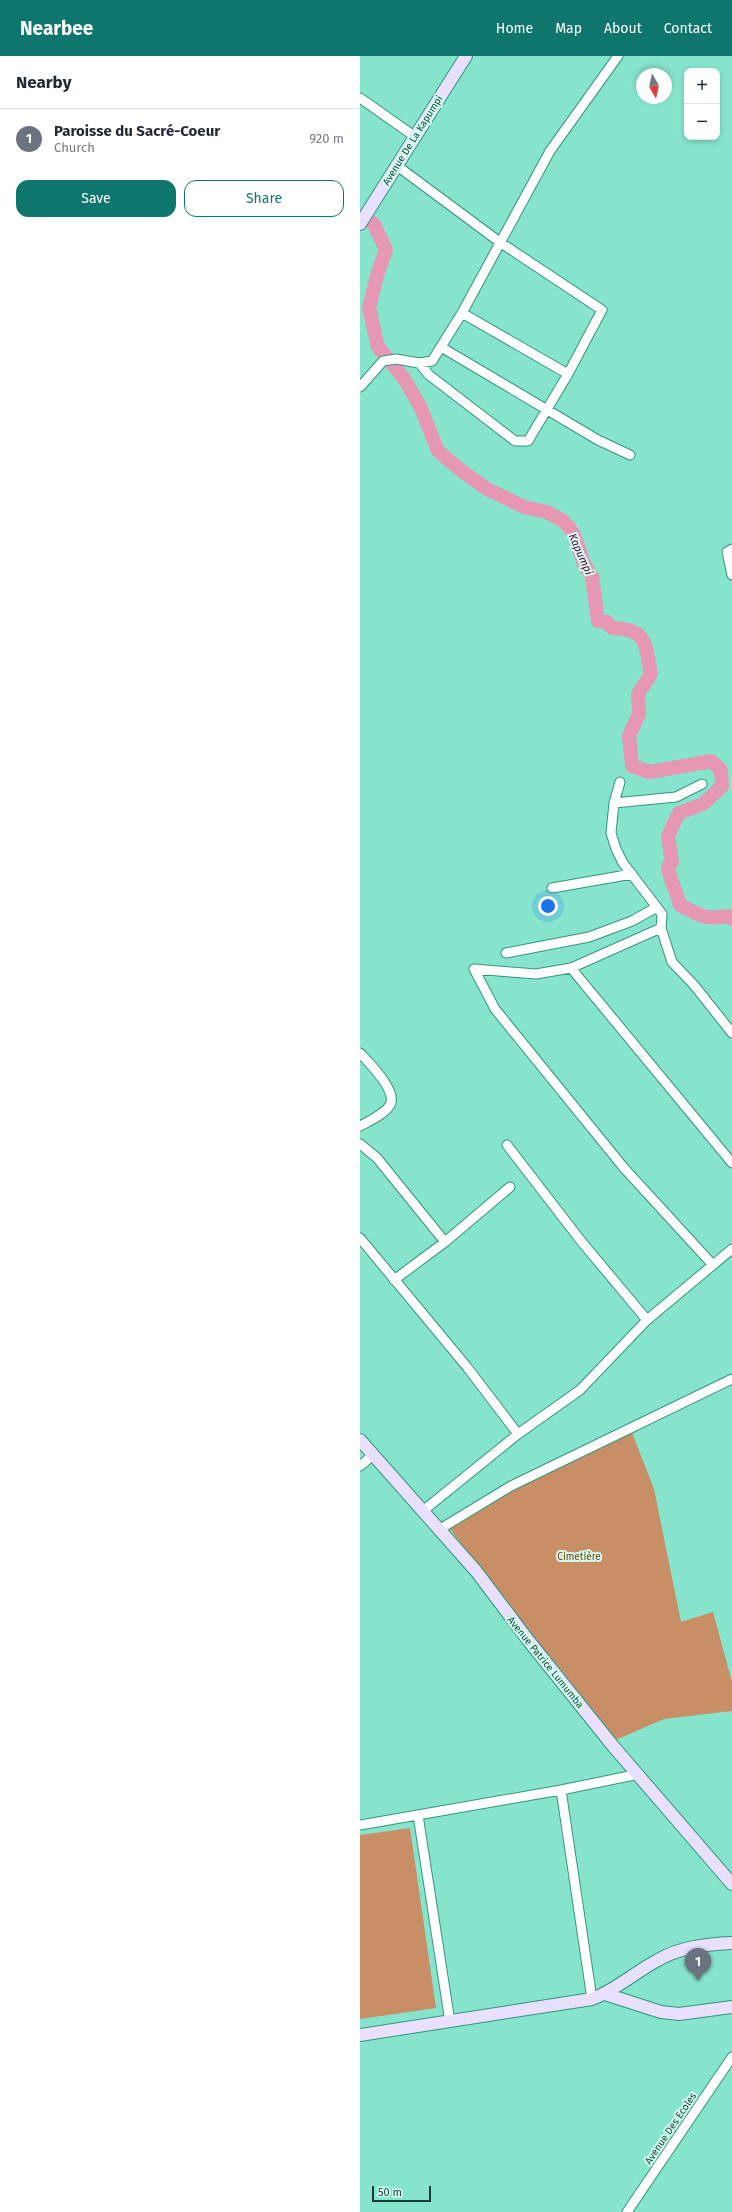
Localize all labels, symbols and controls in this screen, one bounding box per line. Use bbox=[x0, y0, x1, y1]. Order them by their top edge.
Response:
text: Nearbee bbox=[20, 17, 93, 40]
text: Home bbox=[496, 20, 533, 37]
text: Map bbox=[555, 20, 582, 37]
text: About bbox=[604, 20, 642, 37]
text: Contact bbox=[664, 20, 712, 37]
north arrow bbox=[636, 68, 672, 104]
map controls bbox=[684, 68, 720, 140]
button: + bbox=[684, 68, 720, 104]
text: Nearby bbox=[16, 72, 71, 93]
street label: Avenue De La Kapumpi bbox=[380, 93, 446, 188]
button: − bbox=[684, 104, 720, 140]
text: Paroisse du Sacré-Coeur bbox=[54, 122, 220, 140]
text: 1 bbox=[26, 131, 32, 146]
text: 920 m bbox=[309, 131, 344, 146]
text: Church bbox=[54, 140, 95, 155]
button: Save bbox=[16, 180, 176, 217]
button: Share bbox=[184, 180, 344, 217]
water label: Kapumpi bbox=[566, 531, 595, 577]
your location bbox=[538, 896, 558, 916]
park label: Cimetière bbox=[557, 1551, 601, 1563]
street label: Avenue Patrice Lumumba bbox=[505, 1614, 586, 1711]
pin: 1 bbox=[685, 1948, 711, 1981]
street label: Avenue Des Ecoles bbox=[642, 2090, 699, 2167]
scale bar bbox=[372, 2184, 431, 2203]
text: 50 m bbox=[378, 2186, 402, 2199]

